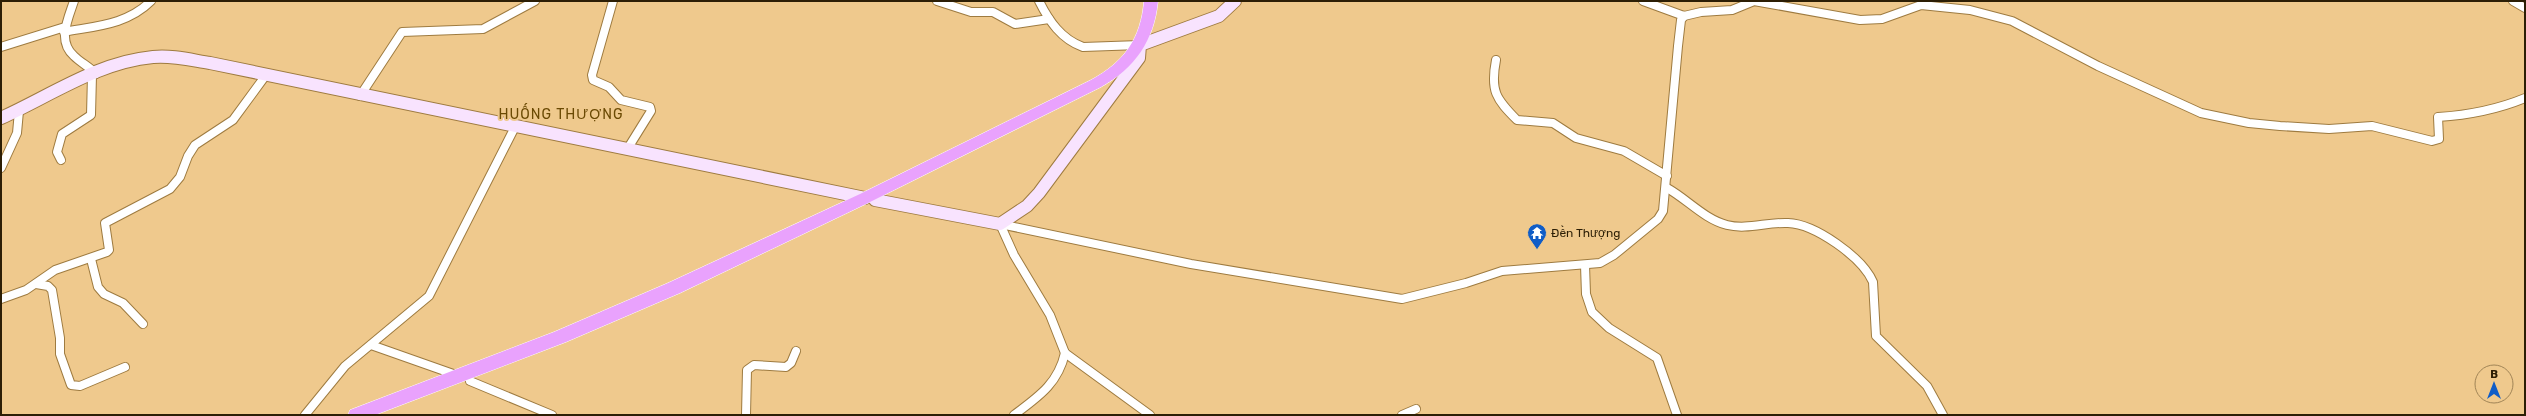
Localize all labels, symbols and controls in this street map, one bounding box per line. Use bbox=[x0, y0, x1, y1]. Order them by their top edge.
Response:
district label: HUỐNG THƯỢNG bbox=[499, 103, 623, 123]
temple icon: Đền Thượng bbox=[1526, 222, 1548, 250]
place label: Đền Thượng bbox=[1551, 225, 1620, 240]
north arrow bbox=[2474, 364, 2514, 404]
text: B bbox=[2490, 368, 2498, 381]

